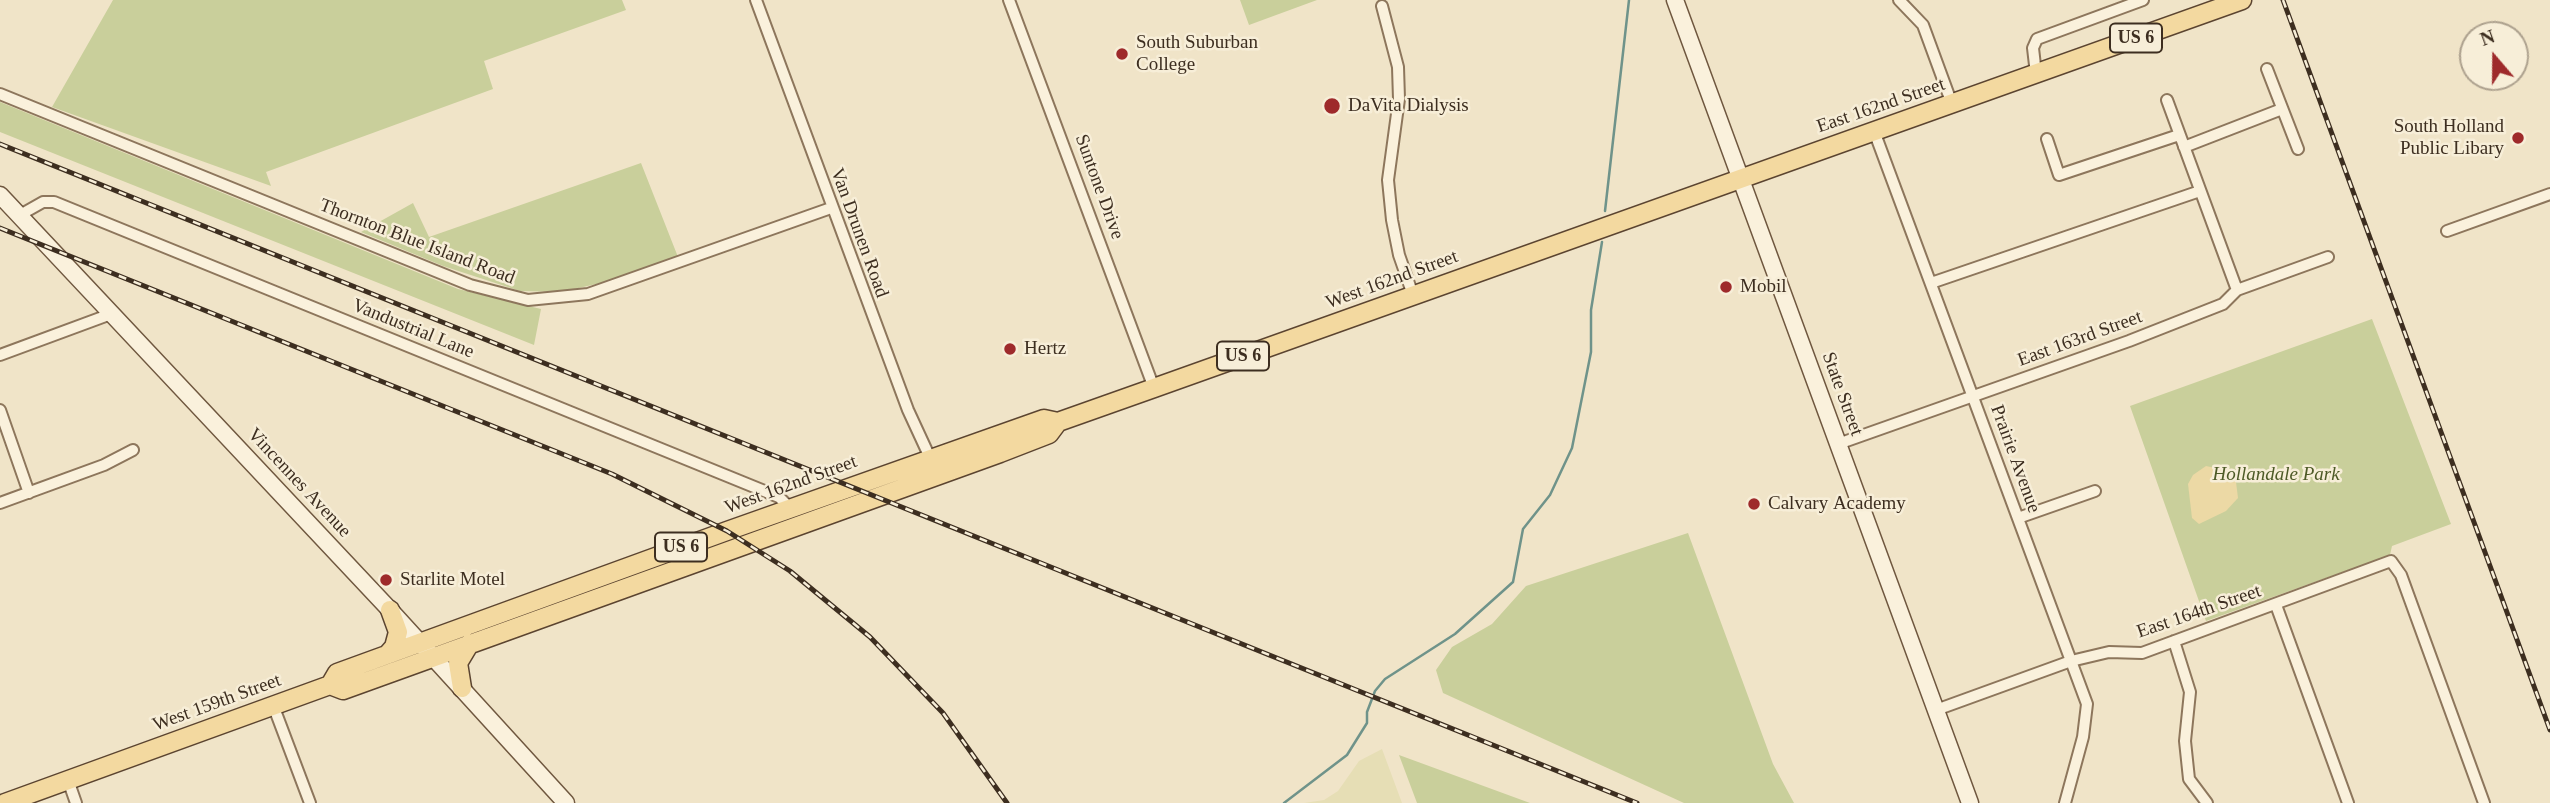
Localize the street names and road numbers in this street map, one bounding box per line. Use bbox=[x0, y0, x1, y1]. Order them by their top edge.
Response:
road number: US 6 bbox=[2110, 24, 2162, 52]
street label: East 162nd Street bbox=[1814, 73, 1948, 139]
street label: Suntone Drive bbox=[1069, 131, 1129, 243]
street label: Van Drunen Road bbox=[825, 165, 893, 301]
street label: Thornton Blue Island Road bbox=[316, 194, 518, 290]
street label: West 162nd Street bbox=[1323, 246, 1461, 314]
street label: Vandustrial Lane bbox=[349, 294, 477, 364]
street label: East 163rd Street bbox=[2015, 306, 2145, 372]
road number: US 6 bbox=[1217, 342, 1269, 370]
street label: State Street bbox=[1816, 349, 1868, 439]
street label: Prairie Avenue bbox=[1985, 402, 2045, 516]
street label: Vincennes Avenue bbox=[242, 423, 356, 543]
street label: West 162nd Street bbox=[722, 451, 860, 519]
road number: US 6 bbox=[655, 532, 707, 562]
street label: East 164th Street bbox=[2134, 580, 2264, 644]
street label: West 159th Street bbox=[150, 669, 284, 737]

